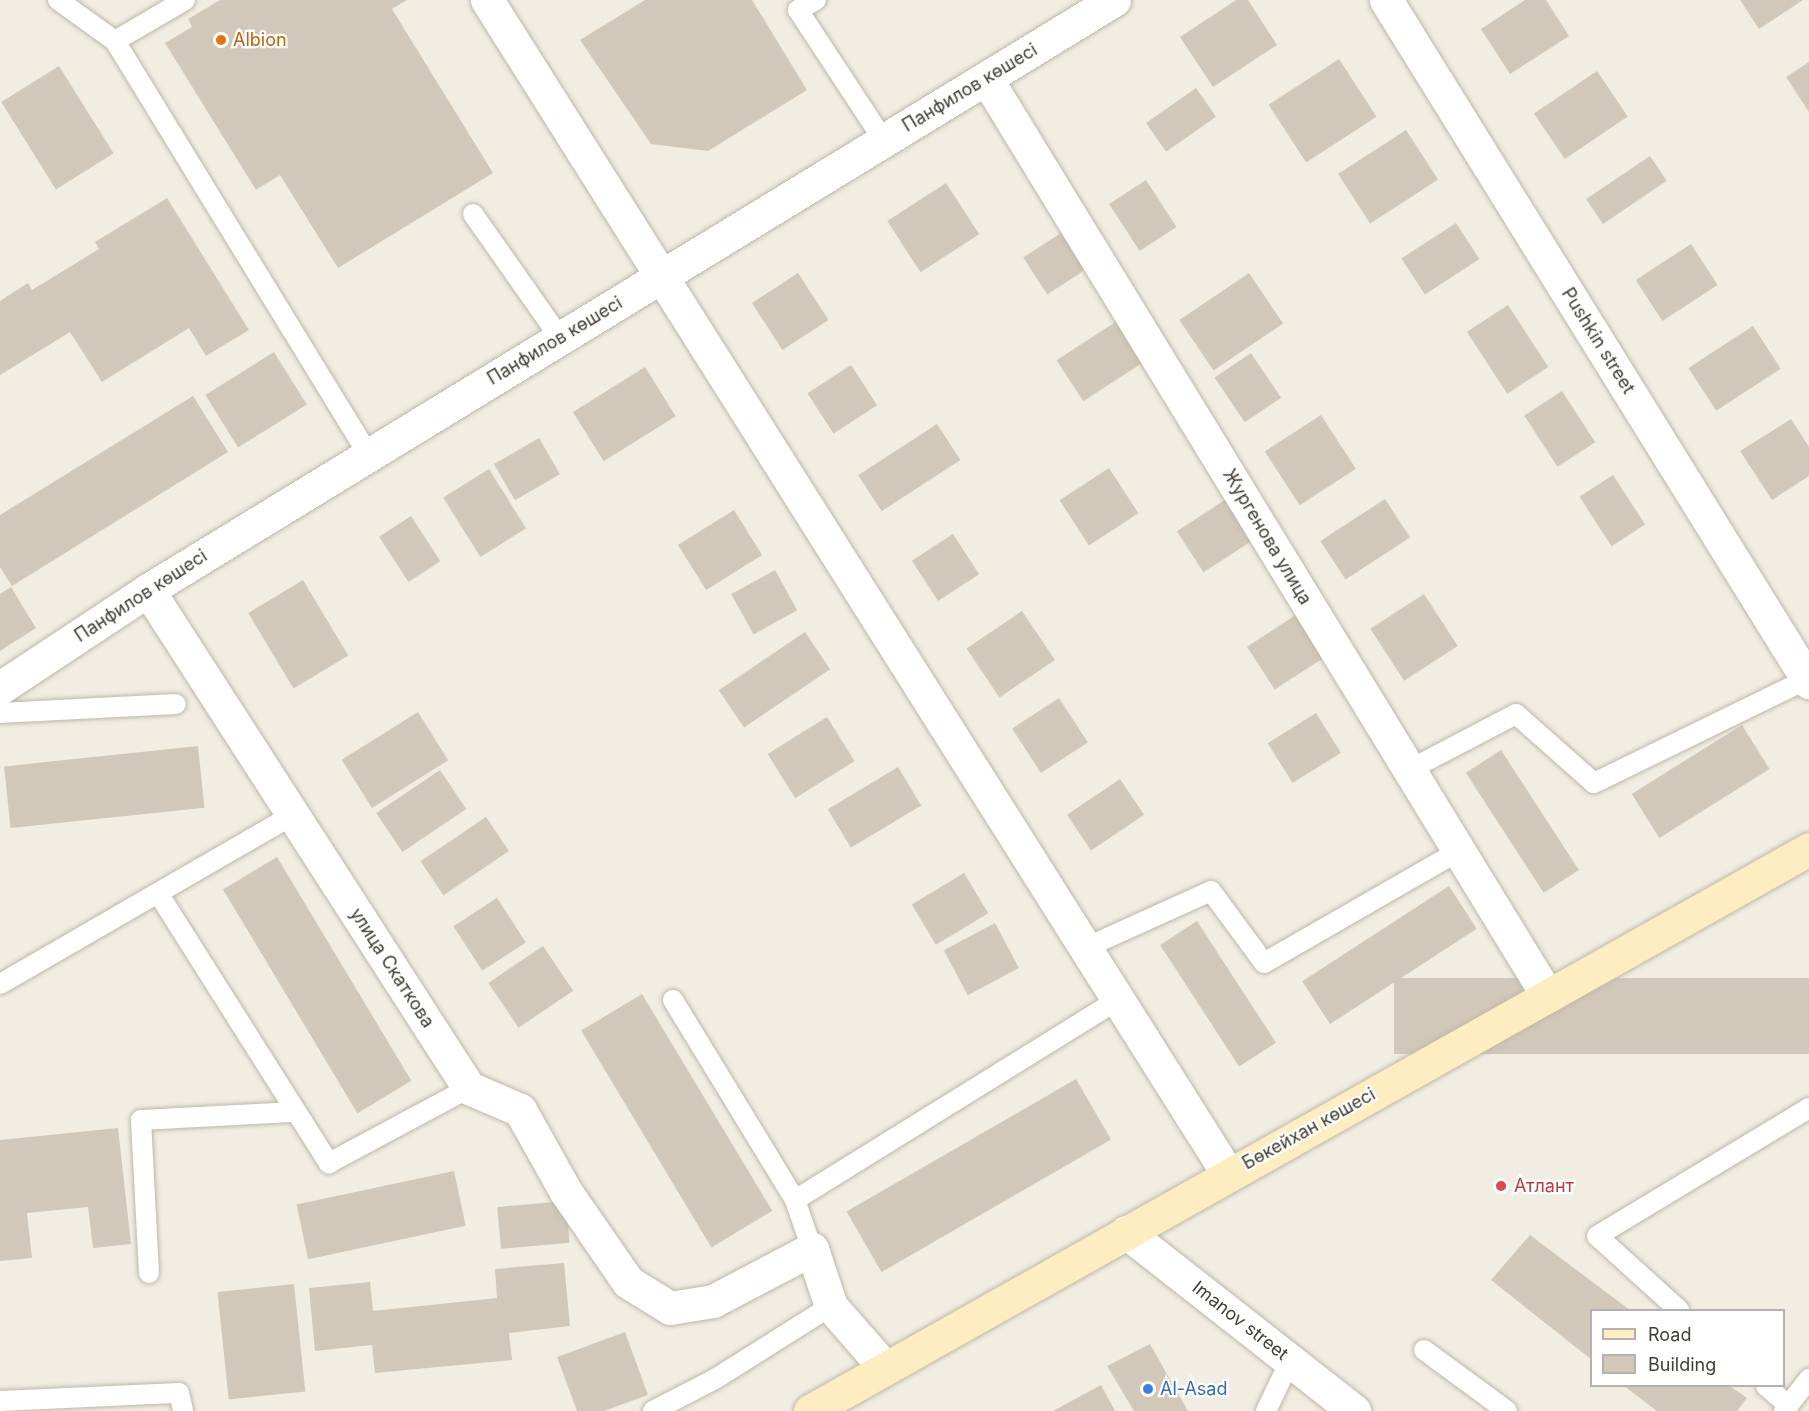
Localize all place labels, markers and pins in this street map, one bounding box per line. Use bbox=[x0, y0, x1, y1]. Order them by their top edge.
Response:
place label: Albion bbox=[233, 29, 287, 51]
marker: Albion bbox=[214, 33, 228, 47]
place label: Атлант bbox=[1514, 1175, 1574, 1197]
marker: Атлант bbox=[1492, 1177, 1510, 1195]
place label: Al-Asad bbox=[1160, 1378, 1228, 1400]
marker: Al-Asad bbox=[1141, 1382, 1155, 1396]

